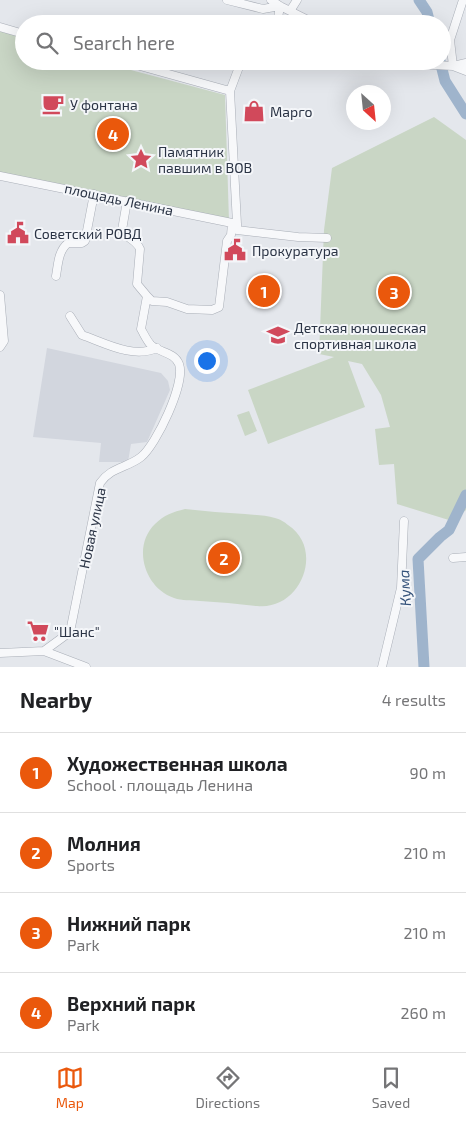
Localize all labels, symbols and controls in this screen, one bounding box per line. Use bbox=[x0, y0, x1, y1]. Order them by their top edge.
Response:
search box bbox=[15, 15, 451, 70]
icon: search bbox=[33, 29, 61, 57]
text: Search here bbox=[73, 31, 175, 54]
north arrow bbox=[346, 85, 391, 130]
cafe icon: У фонтана bbox=[40, 91, 66, 117]
place label: У фонтана bbox=[70, 96, 138, 113]
shop icon: Марго bbox=[241, 98, 267, 124]
place label: Марго bbox=[270, 103, 313, 120]
pin: 4 bbox=[97, 115, 129, 153]
place label: Памятник павшим в ВОВ bbox=[158, 143, 252, 176]
place icon: Памятник павшим в ВОВ bbox=[128, 146, 154, 172]
street label: площадь Ленина bbox=[63, 179, 175, 219]
public building icon: Советский РОВД bbox=[5, 220, 31, 246]
place label: Советский РОВД bbox=[34, 225, 142, 242]
public building icon: Прокуратура bbox=[222, 237, 248, 263]
place label: Прокуратура bbox=[252, 242, 339, 259]
pin: 1 bbox=[248, 272, 280, 310]
pin: 3 bbox=[378, 273, 410, 311]
place label: Детская юношеская спортивная школа bbox=[294, 319, 426, 352]
school or university icon: Детская юношеская спортивная школа bbox=[265, 322, 291, 348]
your location bbox=[194, 348, 220, 374]
street label: Новая улица bbox=[75, 486, 109, 570]
pin: 2 bbox=[208, 539, 240, 577]
water label: Кума bbox=[394, 569, 414, 607]
supermarket icon: "Шанс" bbox=[25, 618, 51, 644]
place label: "Шанс" bbox=[54, 623, 100, 640]
text: Nearby bbox=[20, 687, 92, 712]
text: 4 results bbox=[382, 690, 446, 709]
text: Художественная школа bbox=[67, 752, 288, 775]
text: 1 bbox=[33, 763, 39, 782]
text: 90 m bbox=[410, 763, 446, 782]
text: School · площадь Ленина bbox=[67, 775, 253, 794]
text: Молния bbox=[67, 832, 141, 855]
text: 2 bbox=[31, 843, 41, 862]
text: 210 m bbox=[403, 843, 446, 862]
text: Sports bbox=[67, 855, 115, 874]
text: Нижний парк bbox=[67, 912, 191, 935]
text: 3 bbox=[31, 923, 41, 942]
text: 210 m bbox=[403, 923, 446, 942]
text: Park bbox=[67, 935, 100, 954]
text: Верхний парк bbox=[67, 992, 195, 1015]
text: 4 bbox=[31, 1003, 41, 1022]
text: 260 m bbox=[401, 1003, 446, 1022]
text: Park bbox=[67, 1015, 100, 1034]
tab: Map bbox=[56, 1064, 84, 1111]
tab: Directions bbox=[196, 1064, 260, 1111]
tab: Saved bbox=[372, 1064, 410, 1111]

